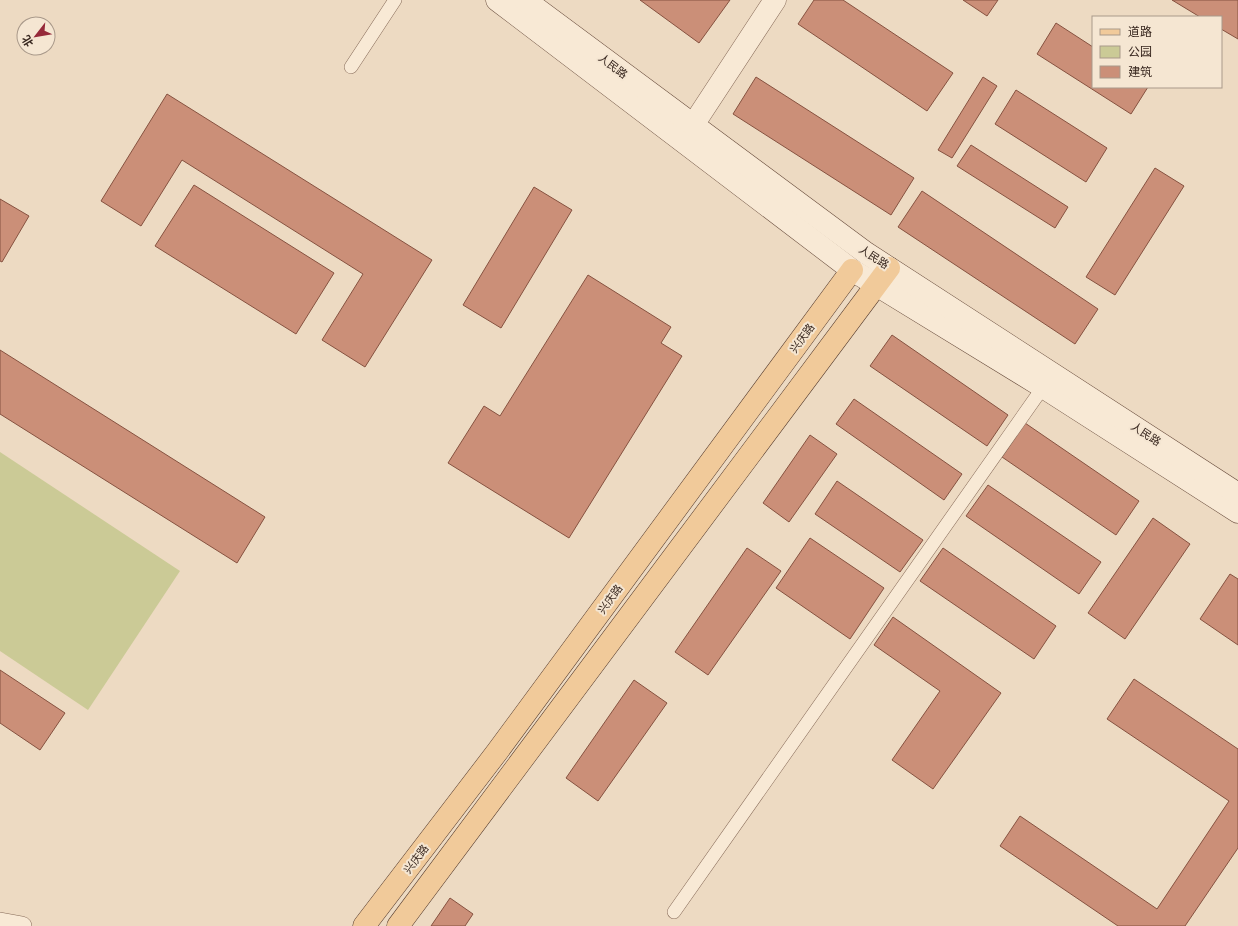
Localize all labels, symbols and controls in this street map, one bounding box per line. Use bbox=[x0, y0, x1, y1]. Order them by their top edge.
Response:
north arrow bbox=[16, 16, 56, 56]
legend bbox=[1092, 16, 1222, 88]
text: 道路 bbox=[1128, 24, 1152, 39]
text: 北 bbox=[19, 33, 36, 49]
text: 公园 bbox=[1128, 44, 1152, 59]
street label: 人民路 bbox=[596, 50, 630, 82]
text: 建筑 bbox=[1128, 64, 1152, 79]
street label: 人民路 bbox=[856, 242, 892, 272]
street label: 兴庆路 bbox=[787, 321, 817, 355]
street label: 人民路 bbox=[1128, 419, 1164, 449]
street label: 兴庆路 bbox=[595, 582, 625, 616]
street label: 兴庆路 bbox=[400, 842, 432, 876]

